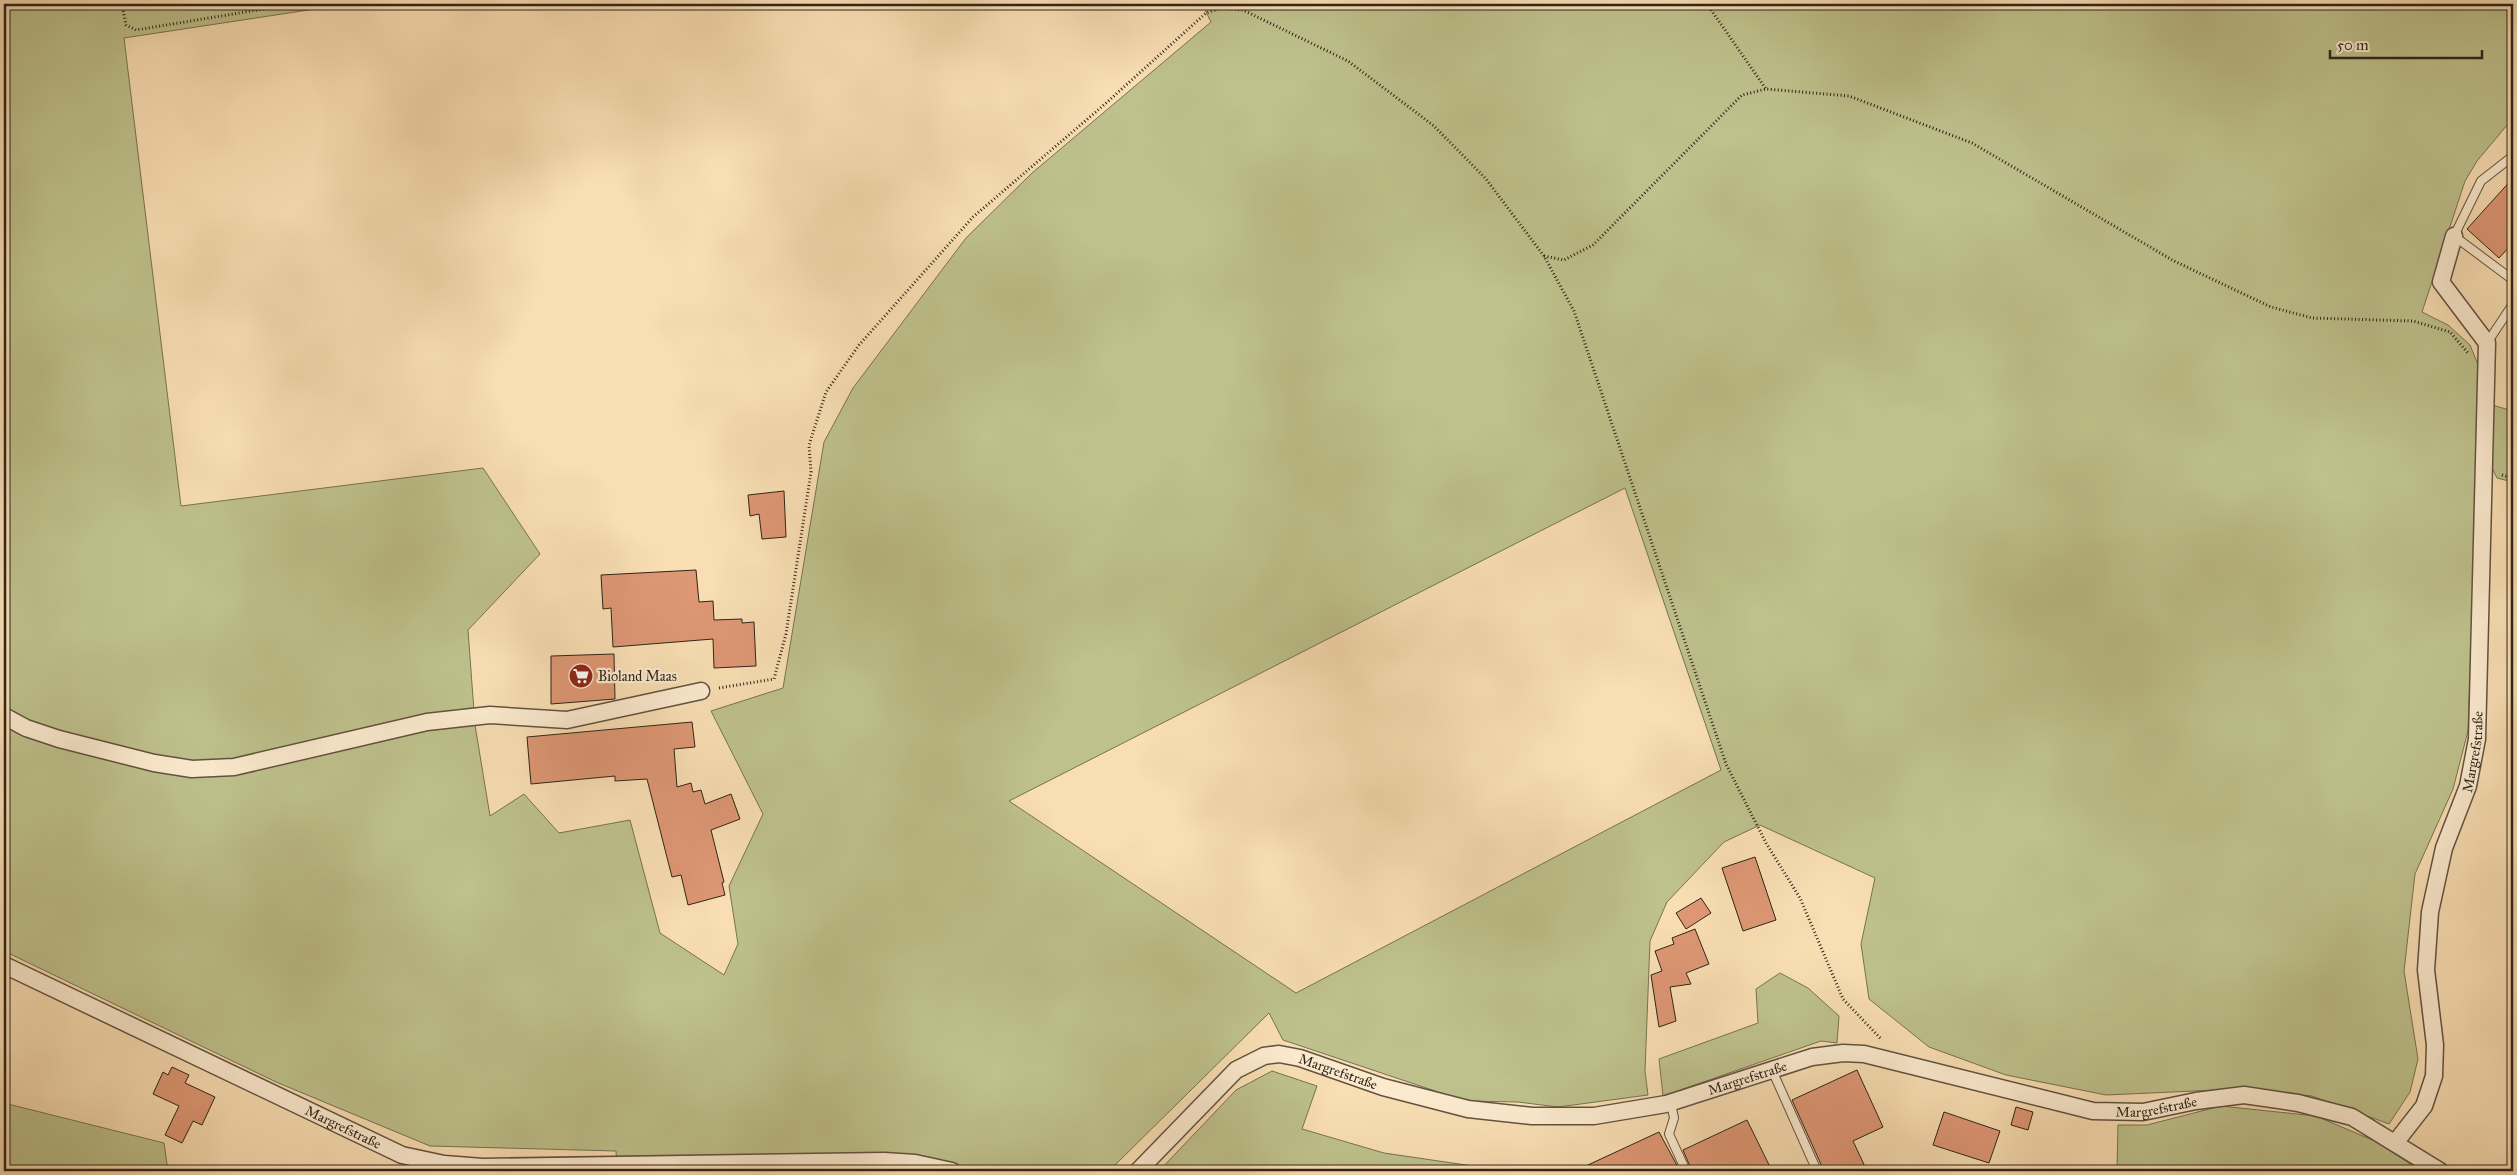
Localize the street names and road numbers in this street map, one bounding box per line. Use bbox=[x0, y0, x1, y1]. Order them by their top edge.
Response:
street label: Margrefstraße bbox=[2458, 711, 2486, 794]
street label: Margrefstraße bbox=[1297, 1050, 1380, 1093]
street label: Margrefstraße bbox=[1706, 1057, 1789, 1099]
street label: Margrefstraße bbox=[2115, 1093, 2199, 1121]
street label: Margrefstraße bbox=[303, 1102, 384, 1152]

